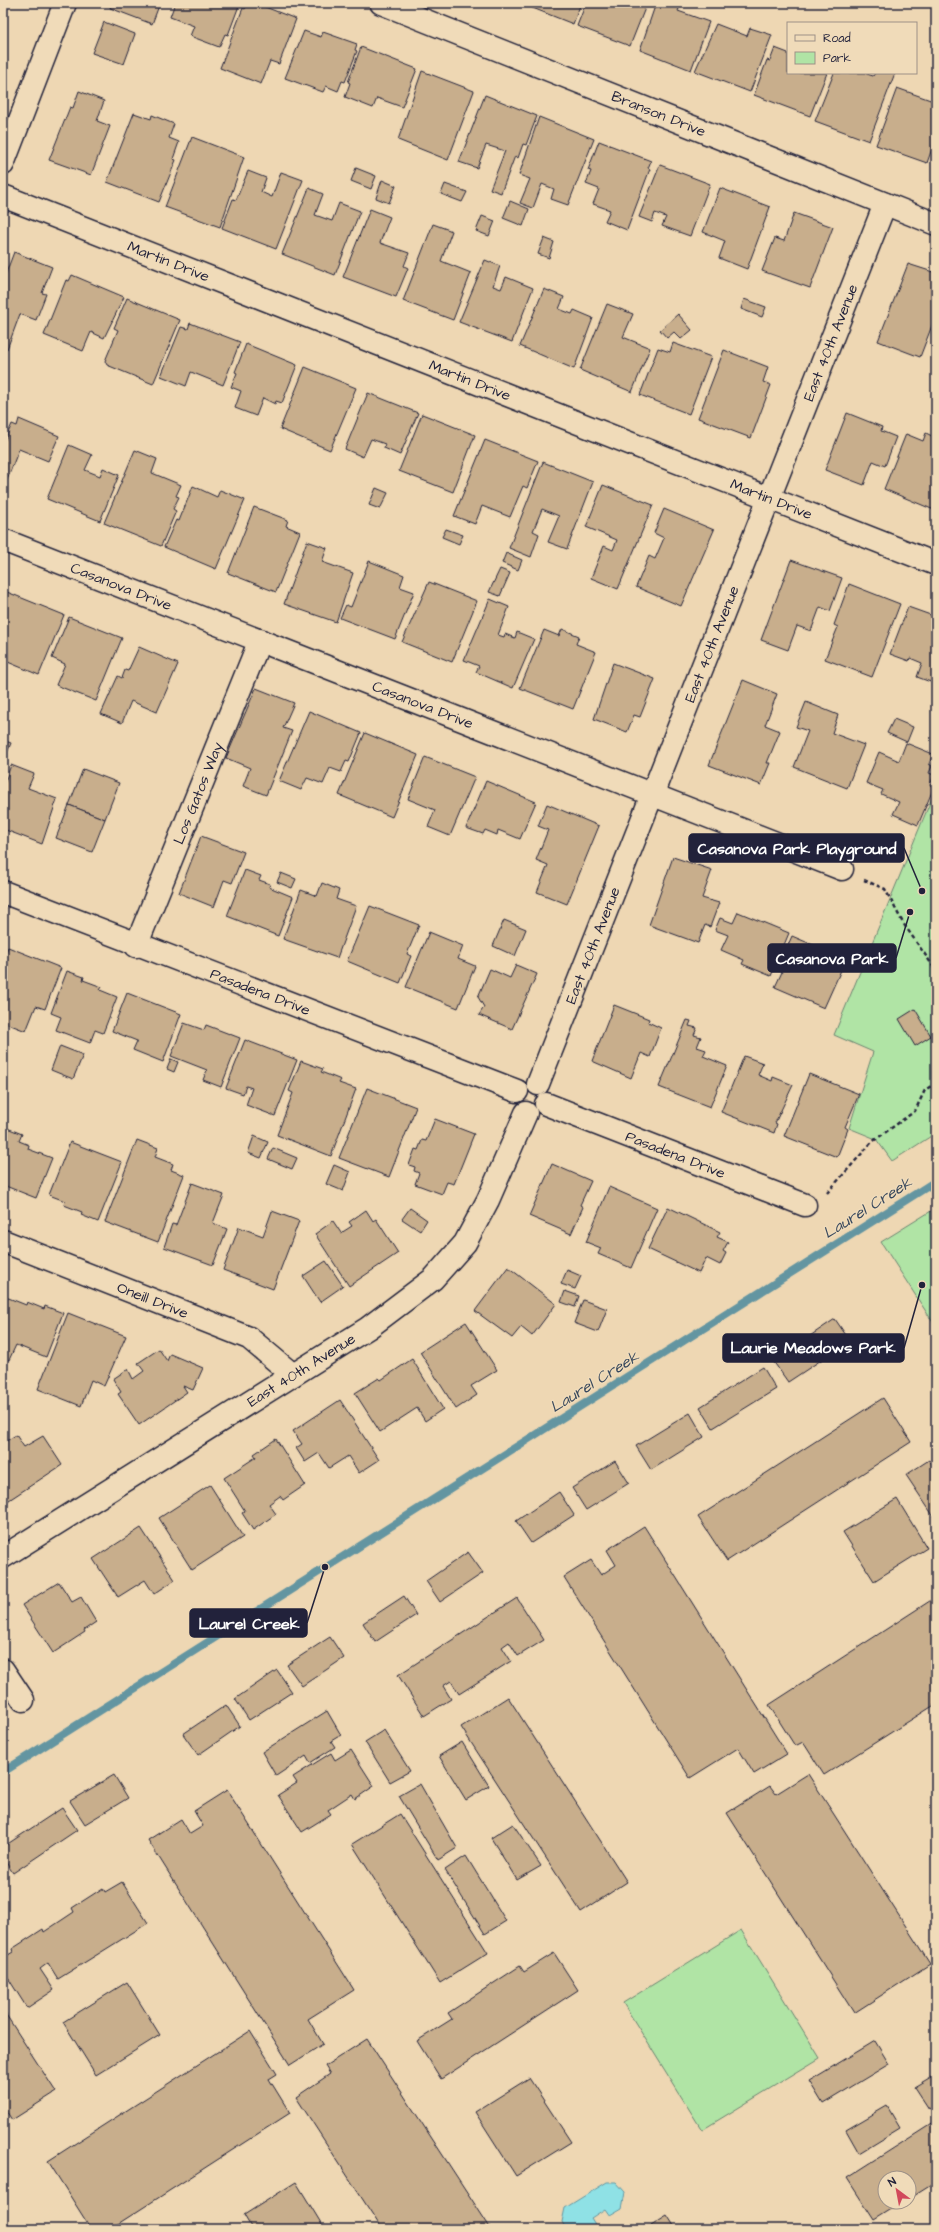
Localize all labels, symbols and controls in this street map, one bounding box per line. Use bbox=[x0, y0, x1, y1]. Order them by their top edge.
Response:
legend bbox=[787, 22, 917, 74]
text: Road bbox=[823, 30, 851, 47]
text: Park bbox=[823, 50, 851, 67]
street label: Branson Drive bbox=[608, 86, 709, 142]
street label: Martin Drive bbox=[124, 236, 212, 287]
street label: East 40th Avenue bbox=[798, 281, 863, 404]
street label: Martin Drive bbox=[426, 355, 514, 406]
street label: Martin Drive bbox=[727, 474, 815, 525]
street label: Casanova Drive bbox=[67, 558, 175, 616]
street label: East 40th Avenue bbox=[679, 583, 745, 706]
street label: Casanova Drive bbox=[369, 676, 476, 734]
street label: Los Gatos Way bbox=[168, 739, 229, 847]
callout: Casanova Park Playground bbox=[689, 834, 904, 862]
text: Casanova Park Playground bbox=[698, 838, 897, 862]
street label: East 40th Avenue bbox=[561, 884, 626, 1007]
callout: Casanova Park bbox=[768, 944, 896, 972]
text: Casanova Park bbox=[776, 948, 888, 970]
street label: Pasadena Drive bbox=[207, 963, 313, 1021]
street label: Pasadena Drive bbox=[622, 1126, 728, 1184]
water label: Laurel Creek bbox=[819, 1171, 917, 1244]
street label: Oneill Drive bbox=[114, 1277, 191, 1324]
street label: East 40th Avenue bbox=[243, 1328, 360, 1412]
callout: Laurie Meadows Park bbox=[723, 1334, 904, 1362]
text: Laurie Meadows Park bbox=[730, 1337, 896, 1359]
water label: Laurel Creek bbox=[546, 1345, 644, 1418]
callout: Laurel Creek bbox=[190, 1609, 307, 1637]
text: Laurel Creek bbox=[198, 1613, 300, 1635]
north arrow bbox=[877, 2170, 917, 2210]
text: N bbox=[885, 2174, 899, 2190]

